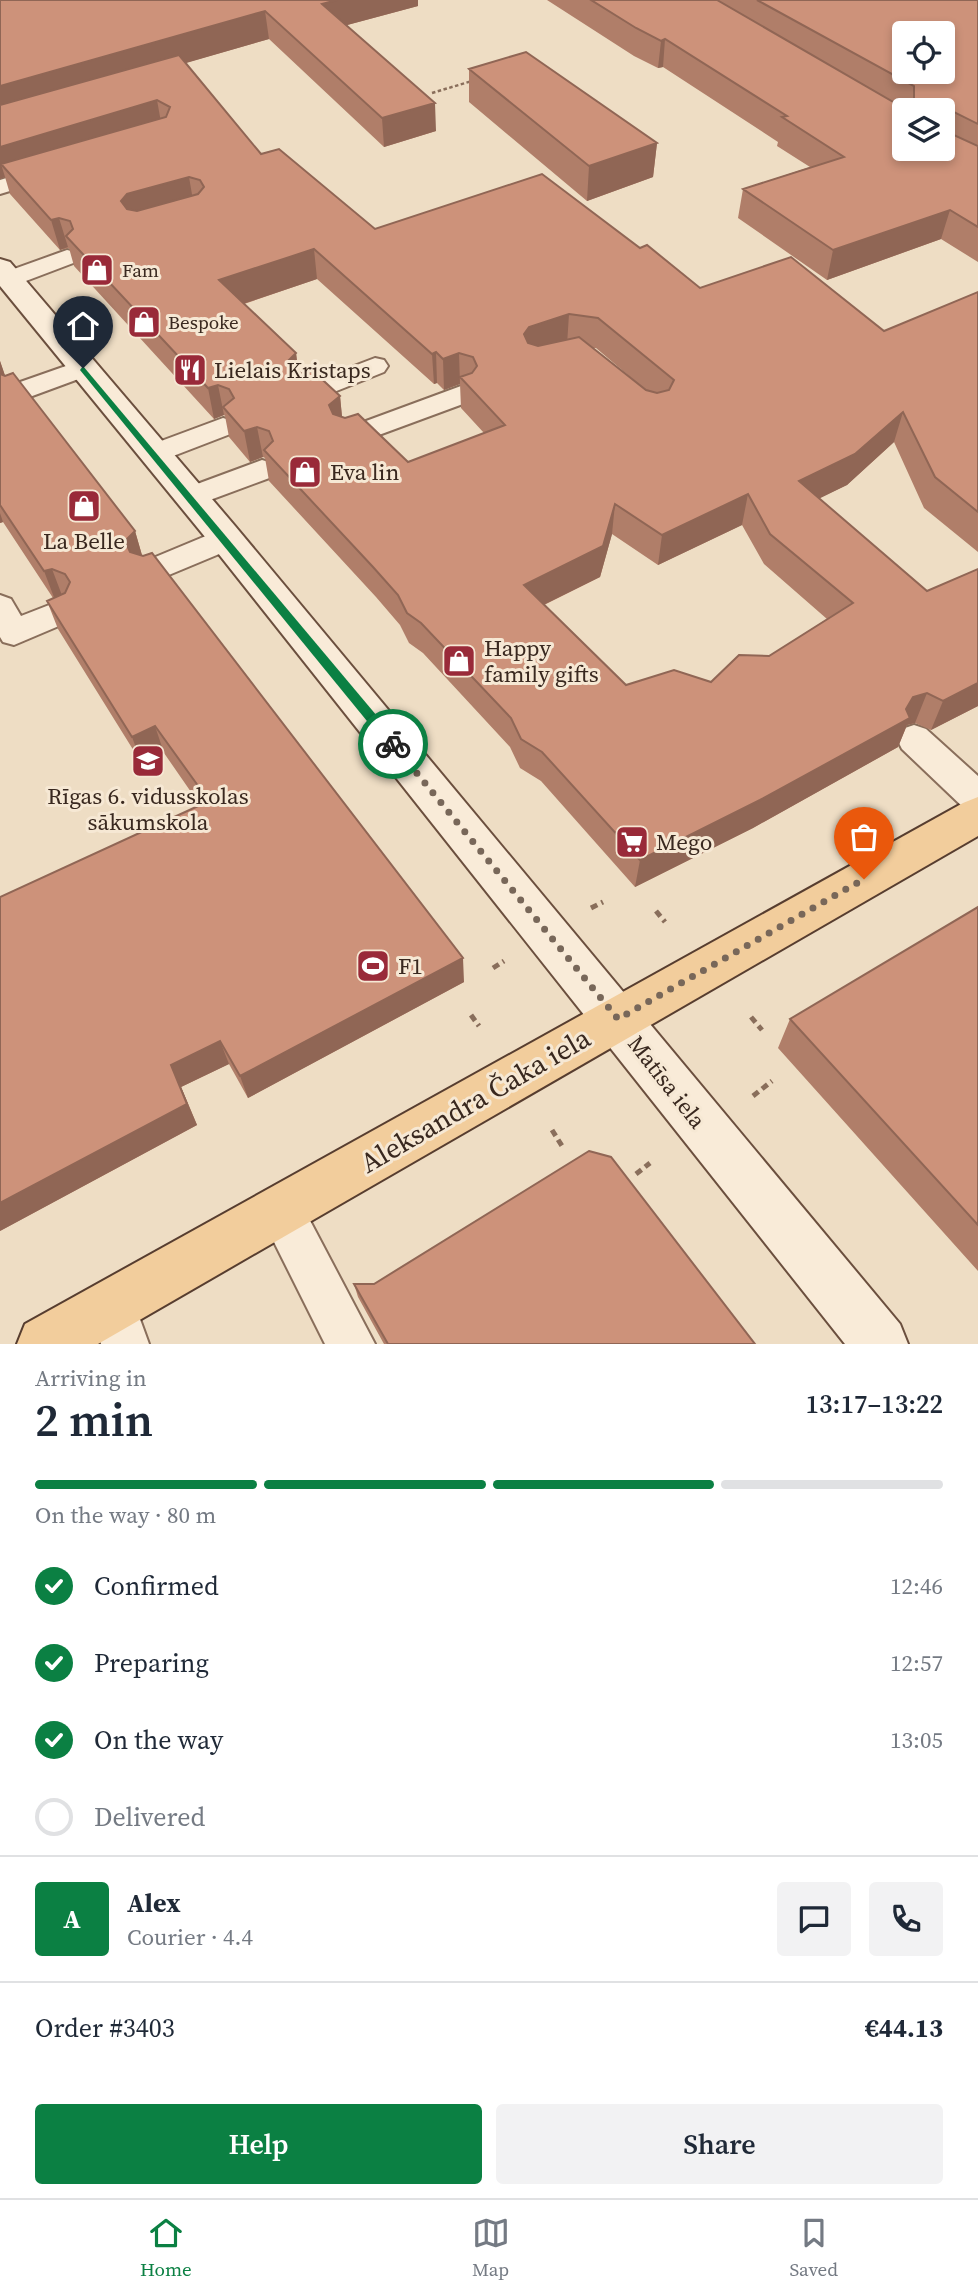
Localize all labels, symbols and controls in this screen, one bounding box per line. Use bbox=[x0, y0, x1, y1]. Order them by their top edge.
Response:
map controls bbox=[892, 21, 955, 161]
button: locate bbox=[892, 21, 955, 84]
button: layers bbox=[892, 98, 955, 161]
shop icon: Fam bbox=[78, 251, 116, 289]
place label: Fam bbox=[122, 257, 159, 283]
pin bbox=[53, 296, 113, 368]
shop icon: Bespoke bbox=[125, 303, 163, 341]
icon: home bbox=[64, 307, 102, 345]
place label: Bespoke bbox=[168, 309, 239, 335]
restaurant icon: Lielais Kristaps bbox=[171, 351, 209, 389]
place label: Lielais Kristaps bbox=[214, 354, 371, 386]
shop icon: Eva lin bbox=[286, 453, 324, 491]
place label: Eva lin bbox=[330, 456, 399, 488]
shop icon: La Belle bbox=[65, 487, 103, 525]
place label: La Belle bbox=[43, 525, 125, 557]
place label: Happy family gifts bbox=[484, 632, 599, 690]
shop icon: Happy family gifts bbox=[440, 642, 478, 680]
courier bbox=[358, 709, 428, 779]
icon: bike bbox=[374, 725, 412, 763]
school or university icon: Rīgas 6. vidusskolas sākumskola bbox=[129, 742, 167, 780]
place label: Rīgas 6. vidusskolas sākumskola bbox=[47, 780, 249, 838]
pin bbox=[834, 807, 894, 879]
icon: bag bbox=[845, 818, 883, 856]
supermarket icon: Mego bbox=[613, 823, 651, 861]
place label: Mego bbox=[656, 826, 712, 858]
sports icon: F1 bbox=[354, 947, 392, 985]
place label: F1 bbox=[398, 950, 423, 982]
street label: Aleksandra Čaka iela bbox=[353, 1018, 598, 1181]
street label: Matīsa iela bbox=[621, 1029, 714, 1135]
text: Arriving in bbox=[35, 1362, 147, 1394]
text: 13:17–13:22 bbox=[806, 1386, 943, 1422]
text: 2 min bbox=[35, 1388, 153, 1451]
text: On the way · 80 m bbox=[35, 1499, 216, 1531]
icon: check bbox=[35, 1567, 73, 1605]
text: Confirmed bbox=[94, 1568, 219, 1604]
text: 12:46 bbox=[890, 1570, 943, 1602]
icon: check bbox=[35, 1644, 73, 1682]
text: Preparing bbox=[94, 1645, 209, 1681]
text: 12:57 bbox=[890, 1647, 943, 1679]
icon: check bbox=[35, 1721, 73, 1759]
text: On the way bbox=[94, 1722, 223, 1758]
text: 13:05 bbox=[890, 1724, 943, 1756]
text: Delivered bbox=[94, 1799, 205, 1835]
button: chat bbox=[777, 1882, 851, 1956]
button: phone bbox=[869, 1882, 943, 1956]
text: Alex bbox=[127, 1885, 181, 1921]
text: A bbox=[63, 1901, 81, 1937]
text: Courier · 4.4 bbox=[127, 1921, 253, 1953]
text: Order #3403 bbox=[35, 2010, 175, 2046]
text: €44.13 bbox=[865, 2010, 943, 2046]
button: Help bbox=[35, 2104, 482, 2184]
button: Share bbox=[496, 2104, 943, 2184]
tab: Home bbox=[140, 2214, 192, 2282]
tab: Map bbox=[472, 2214, 510, 2282]
tab: Saved bbox=[789, 2214, 838, 2282]

